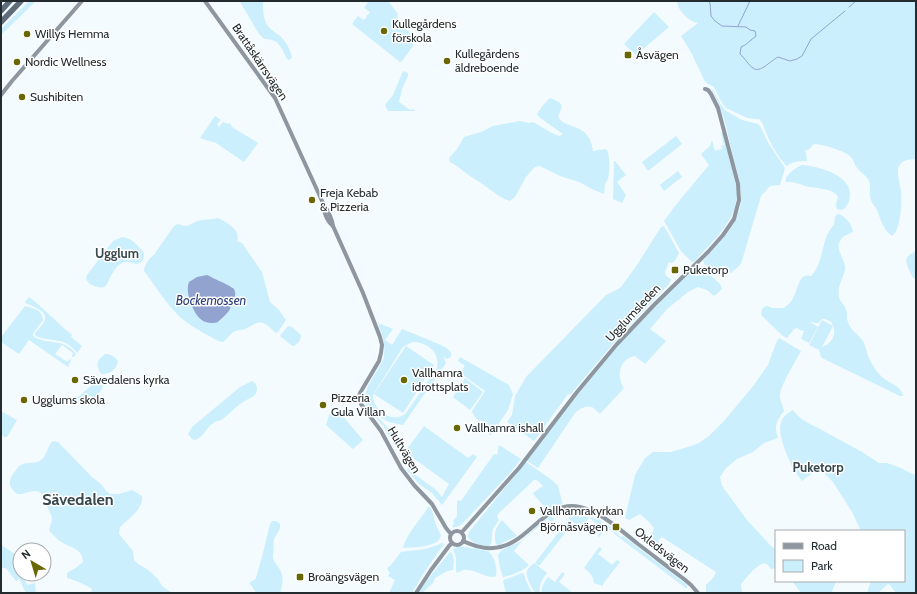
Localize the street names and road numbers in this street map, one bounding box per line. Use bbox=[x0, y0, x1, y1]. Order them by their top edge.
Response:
street label: Brattåskärrsvägen bbox=[229, 21, 292, 103]
street label: Ugglumsleden bbox=[602, 280, 663, 345]
street label: Hultvägen bbox=[385, 424, 424, 476]
street label: Oxledsvägen bbox=[632, 523, 693, 576]

